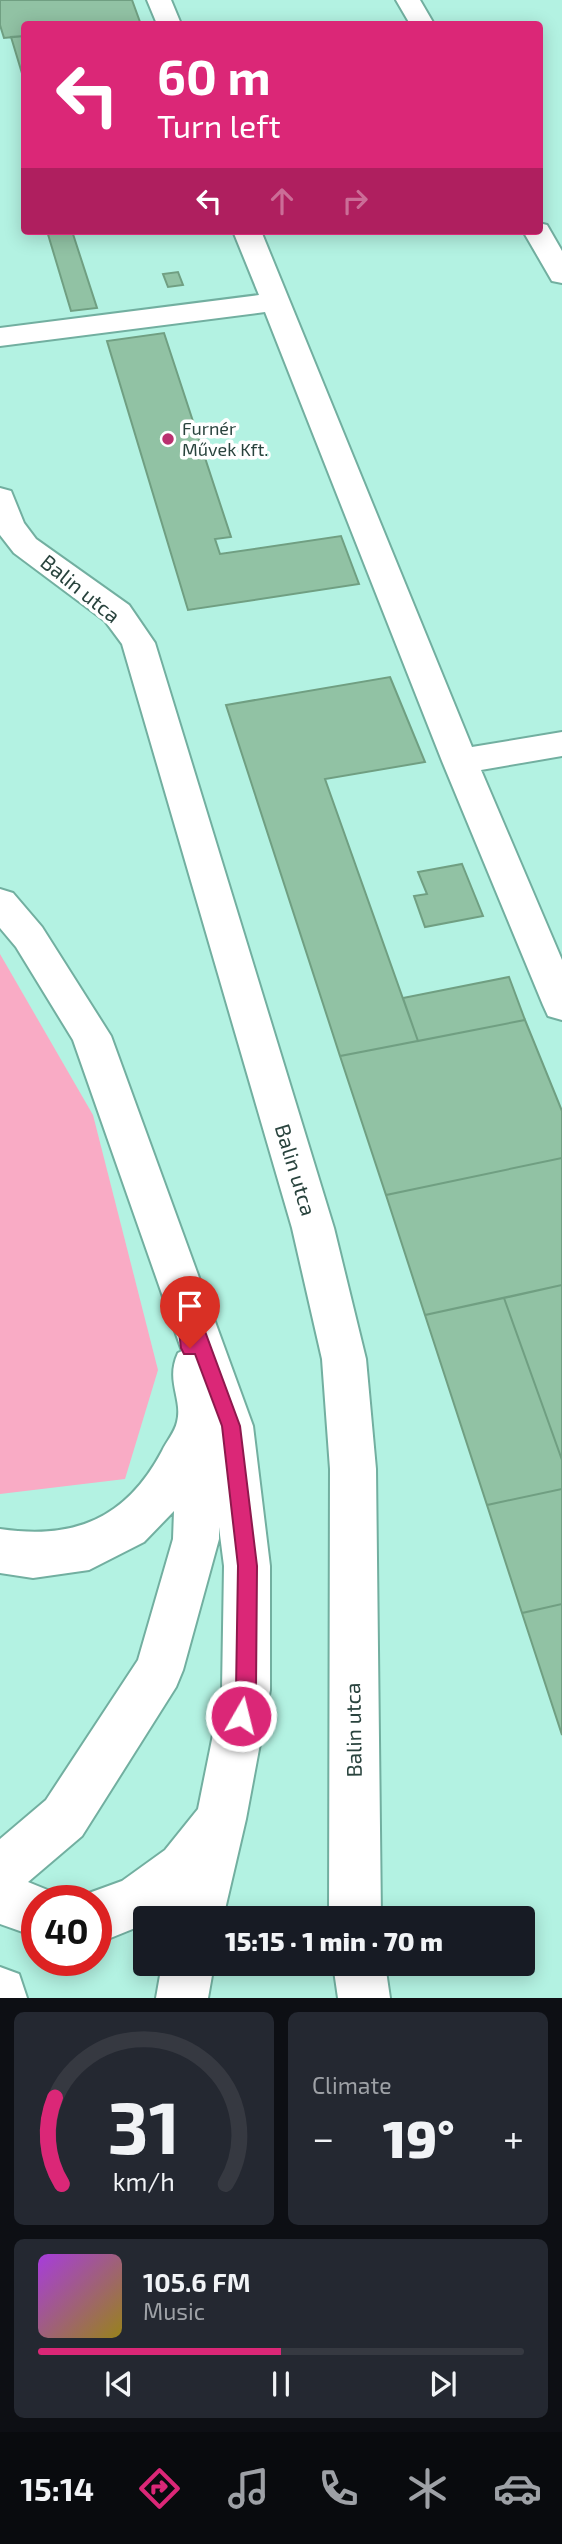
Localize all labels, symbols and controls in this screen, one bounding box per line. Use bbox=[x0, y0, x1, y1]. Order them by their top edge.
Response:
text: 60 m bbox=[157, 46, 271, 105]
icon: left bbox=[42, 49, 133, 140]
text: Turn left bbox=[157, 106, 281, 144]
icon: left bbox=[190, 182, 228, 220]
icon: ahead bbox=[263, 182, 301, 220]
icon: right bbox=[336, 182, 374, 220]
place label: Furnér Művek Kft. bbox=[182, 417, 268, 460]
marker: Furnér Művek Kft. bbox=[160, 431, 176, 447]
street label: Balin utca bbox=[36, 548, 126, 627]
street label: Balin utca bbox=[271, 1121, 322, 1218]
pin bbox=[160, 1276, 220, 1348]
icon: arrive bbox=[171, 1287, 209, 1325]
position arrow bbox=[204, 1679, 278, 1753]
street label: Balin utca bbox=[339, 1682, 366, 1778]
speed limit sign: 40 bbox=[21, 1885, 112, 1976]
text: 15:15 · 1 min · 70 m bbox=[225, 1925, 443, 1956]
text: Climate bbox=[312, 2071, 392, 2099]
text: 31 bbox=[108, 2082, 180, 2170]
text: 19° bbox=[383, 2106, 455, 2168]
text: − bbox=[312, 2114, 334, 2160]
text: + bbox=[503, 2114, 524, 2160]
text: km/h bbox=[113, 2166, 175, 2196]
text: 105.6 FM bbox=[143, 2266, 251, 2297]
text: Music bbox=[143, 2297, 205, 2325]
icon: previous bbox=[100, 2365, 138, 2403]
icon: pause bbox=[262, 2365, 300, 2403]
icon: next bbox=[424, 2365, 462, 2403]
icon: directions bbox=[135, 2464, 184, 2513]
icon: music bbox=[224, 2464, 273, 2513]
icon: phone bbox=[314, 2464, 363, 2513]
icon: climate bbox=[403, 2464, 452, 2513]
icon: car bbox=[493, 2464, 542, 2513]
text: 15:14 bbox=[20, 2469, 94, 2507]

